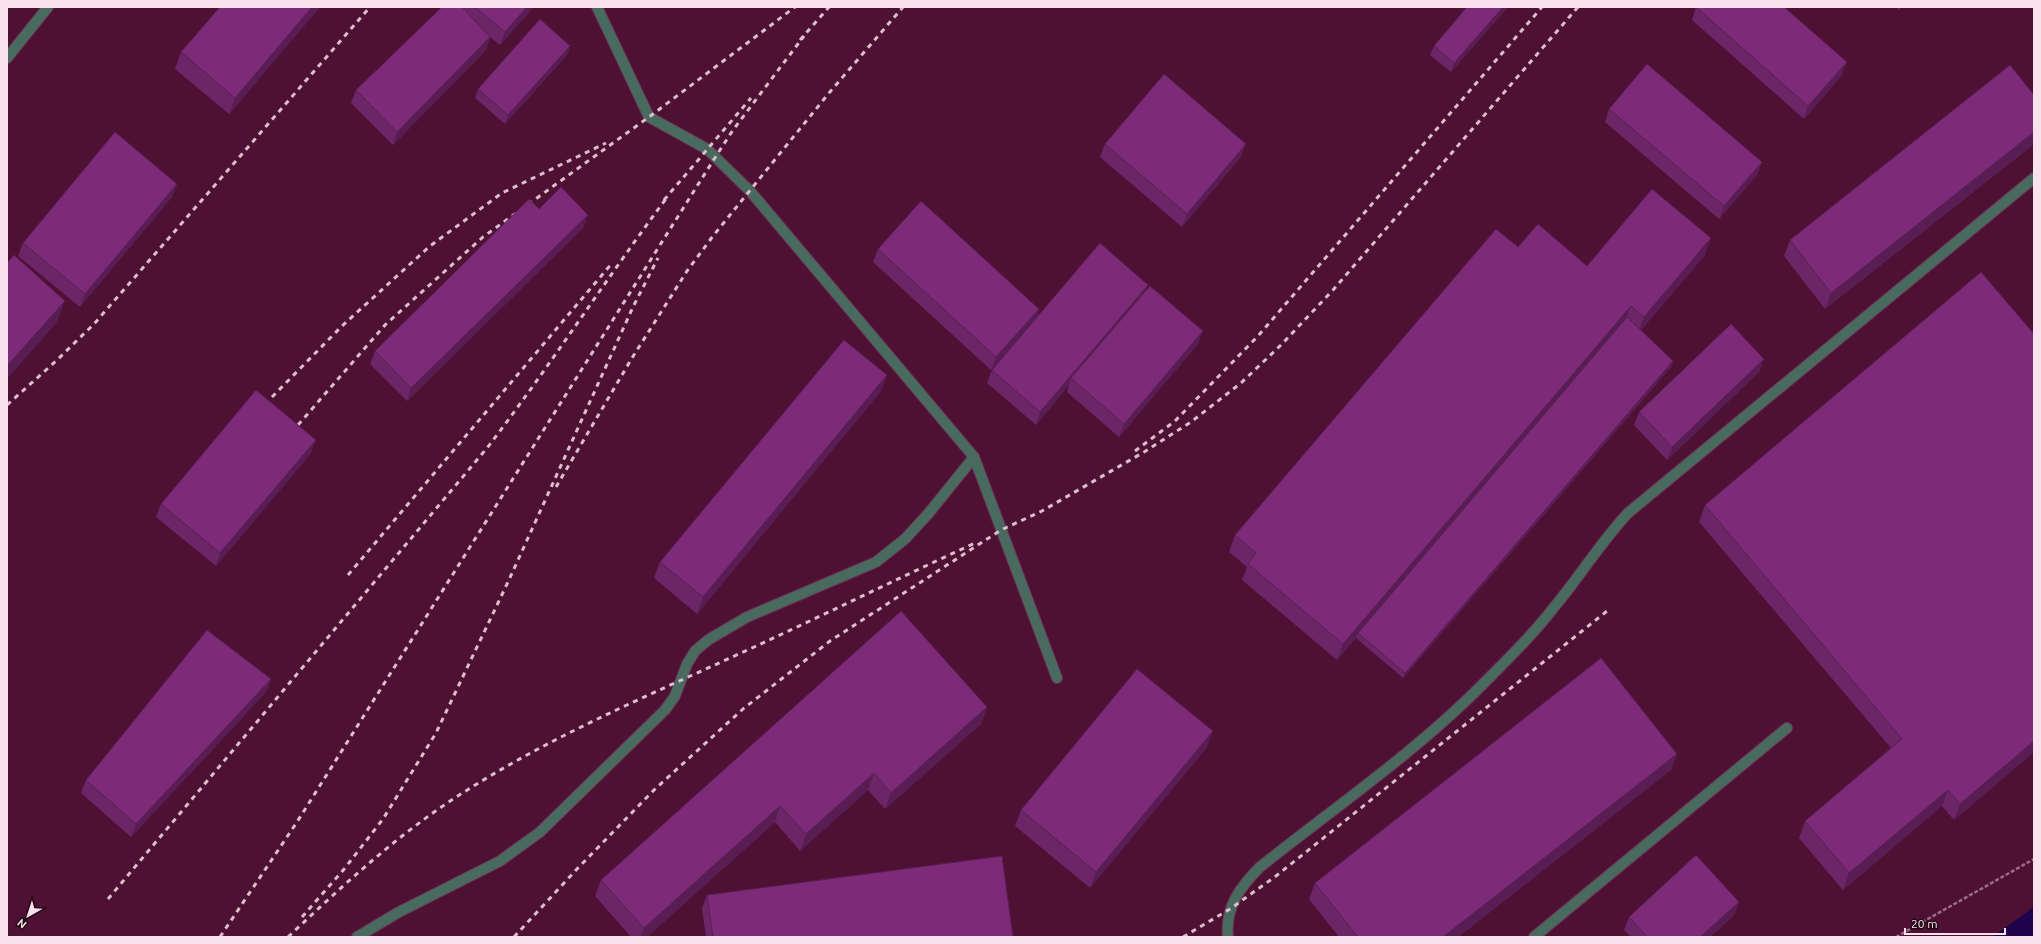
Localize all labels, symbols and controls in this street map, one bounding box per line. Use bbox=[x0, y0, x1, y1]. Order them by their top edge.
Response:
north arrow bbox=[8, 896, 48, 936]
scale bar bbox=[1905, 910, 2005, 936]
text: N bbox=[15, 917, 29, 931]
text: 20 m bbox=[1911, 917, 1938, 930]

